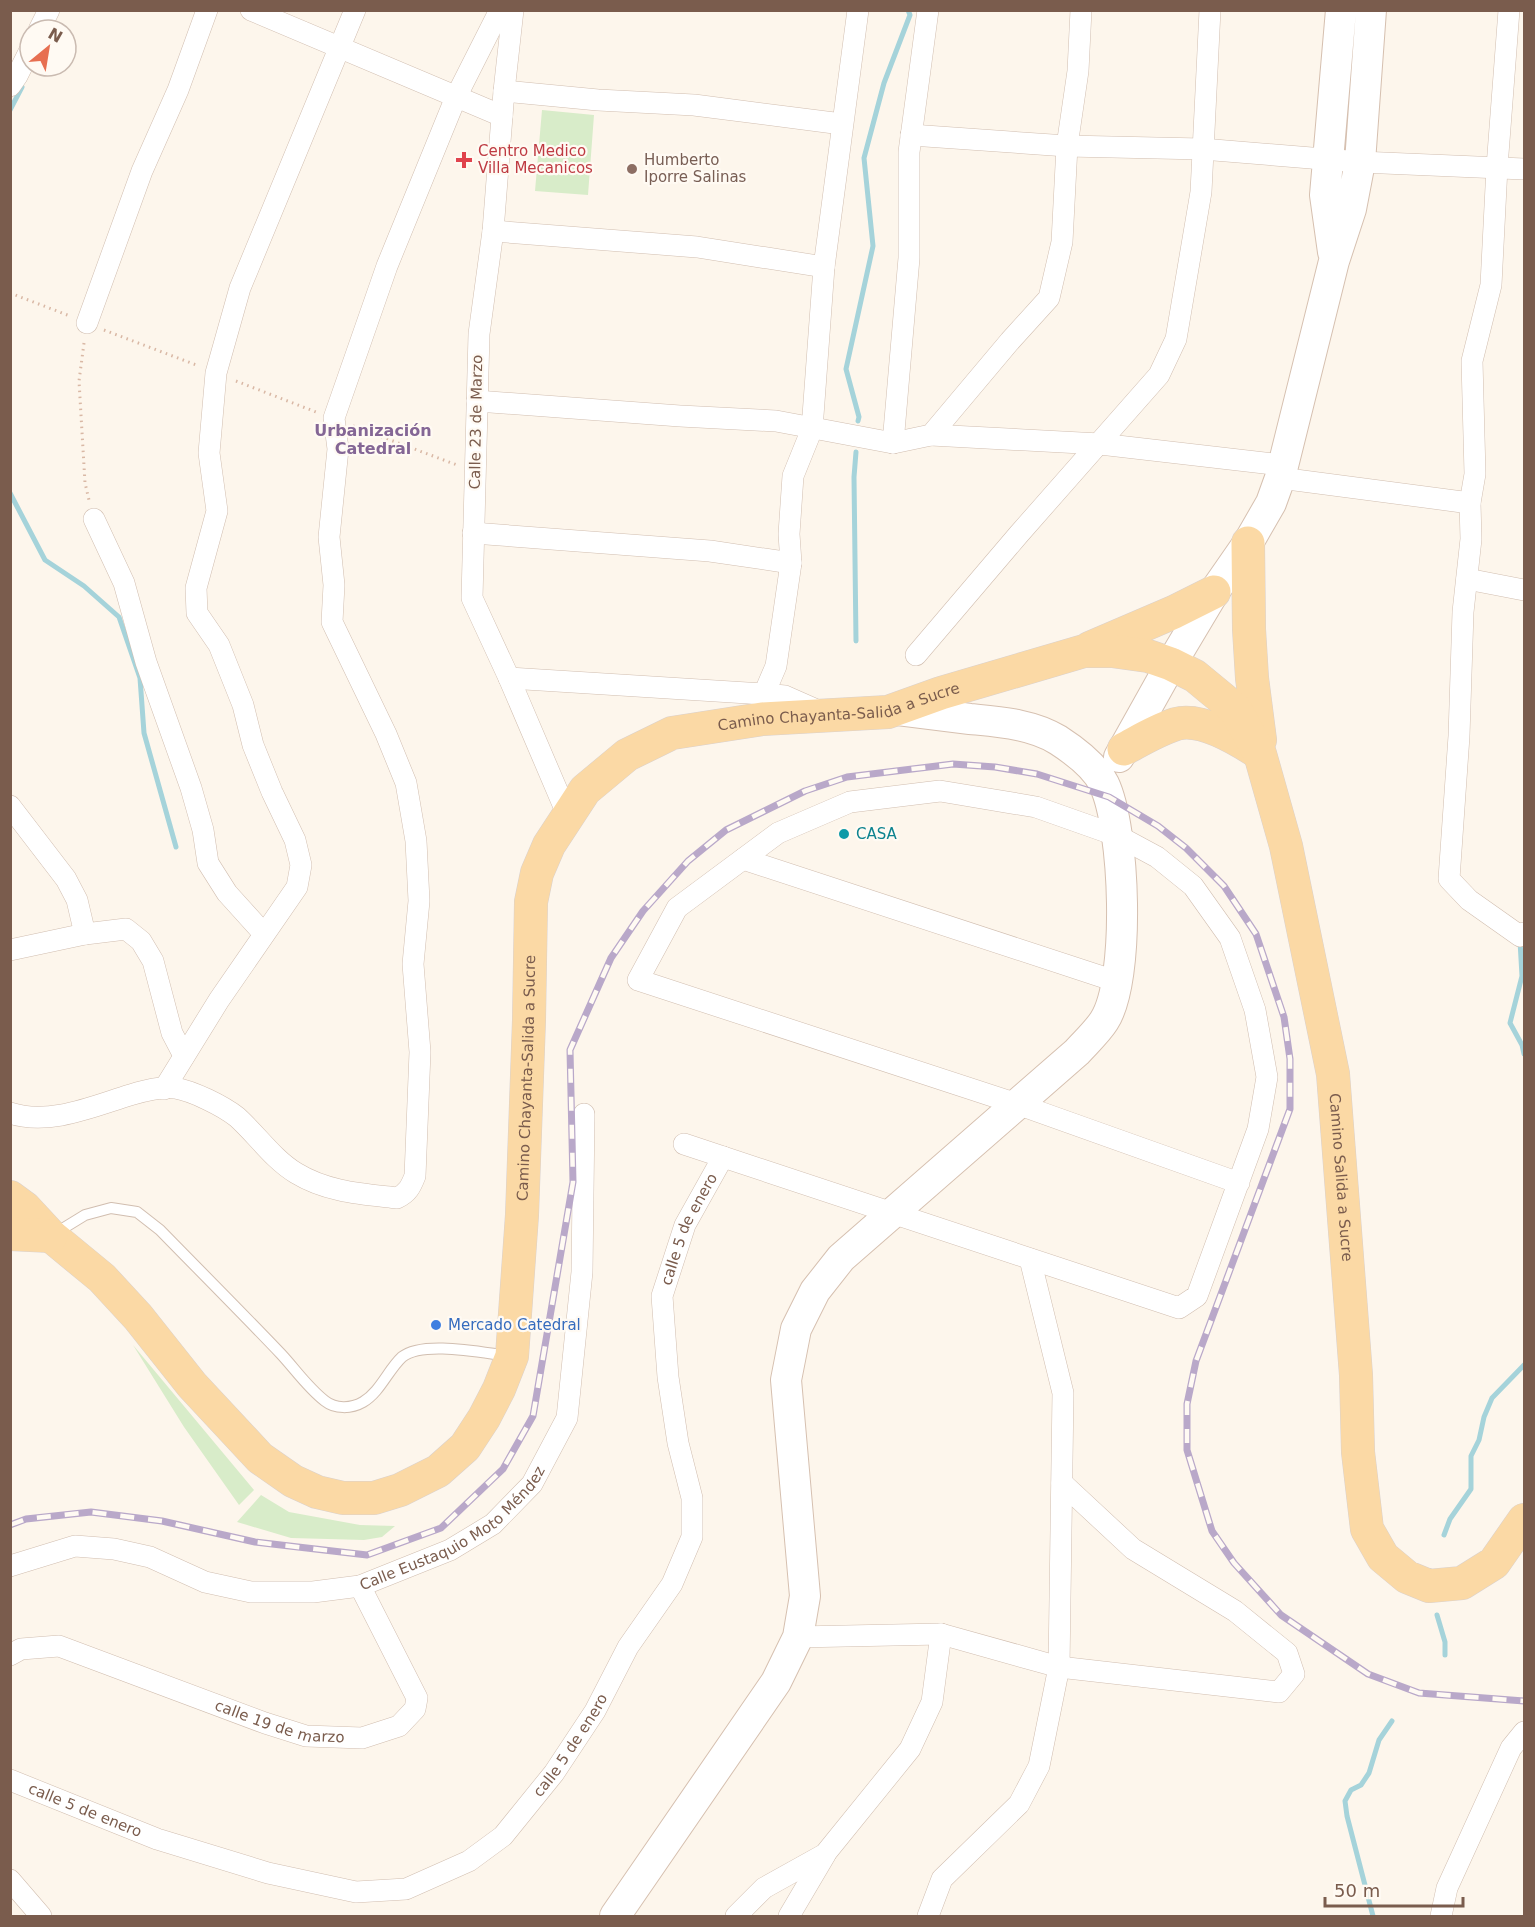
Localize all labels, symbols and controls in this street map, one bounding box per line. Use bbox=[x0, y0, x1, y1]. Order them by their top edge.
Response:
north arrow bbox=[18, 18, 78, 78]
text: N bbox=[45, 24, 66, 47]
place label: Centro Medico Villa Mecanicos bbox=[478, 142, 593, 177]
marker: Centro Medico Villa Mecanicos bbox=[455, 151, 473, 169]
place label: Humberto Iporre Salinas bbox=[644, 151, 747, 186]
marker: Humberto Iporre Salinas bbox=[625, 162, 639, 176]
street label: Calle 23 de Marzo bbox=[466, 354, 486, 490]
district label: Urbanización Catedral bbox=[314, 421, 432, 458]
street label: Camino Chayanta-Salida a Sucre bbox=[716, 679, 962, 735]
place label: CASA bbox=[856, 825, 898, 843]
marker: CASA bbox=[837, 827, 851, 841]
street label: Camino Chayanta-Salida a Sucre bbox=[514, 955, 539, 1201]
street label: Camino Salida a Sucre bbox=[1325, 1092, 1356, 1262]
street label: calle 5 de enero bbox=[657, 1170, 721, 1287]
place label: Mercado Catedral bbox=[448, 1316, 581, 1334]
marker: Mercado Catedral bbox=[429, 1318, 443, 1332]
street label: Calle Eustaquio Moto Méndez bbox=[357, 1463, 549, 1594]
street label: calle 5 de enero bbox=[529, 1691, 611, 1801]
street label: calle 19 de marzo bbox=[212, 1696, 345, 1746]
street label: calle 5 de enero bbox=[26, 1779, 145, 1841]
scale bar bbox=[1325, 1870, 1463, 1908]
text: 50 m bbox=[1334, 1880, 1380, 1901]

